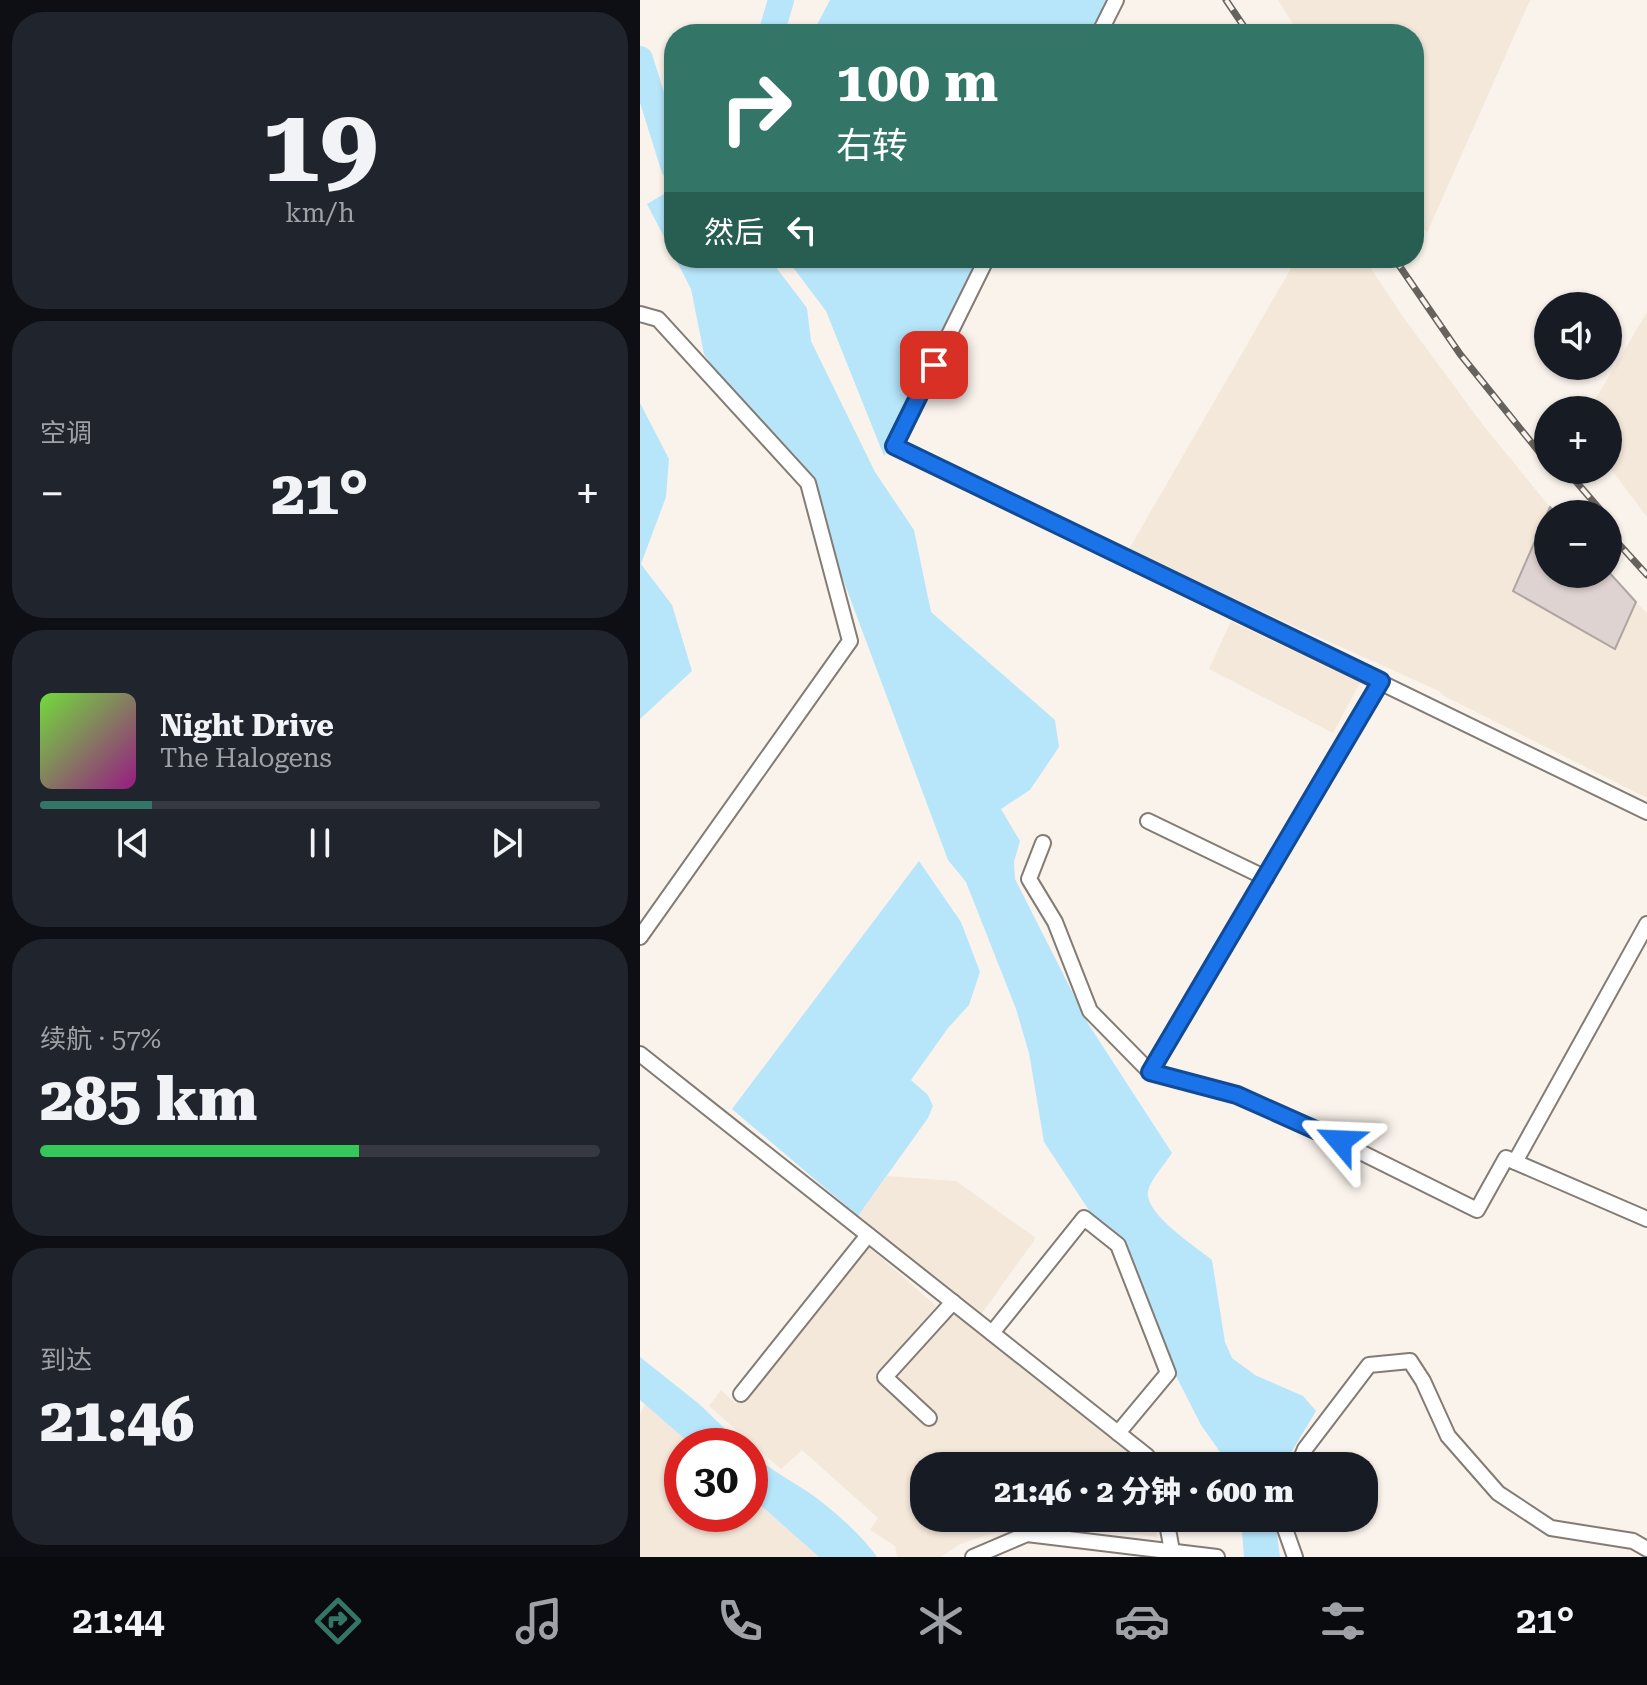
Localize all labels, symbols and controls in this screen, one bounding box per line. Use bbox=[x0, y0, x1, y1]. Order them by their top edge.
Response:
text: 100 m bbox=[836, 49, 998, 115]
icon: right bbox=[704, 56, 808, 160]
text: 19 bbox=[262, 85, 378, 206]
text: 右转 bbox=[836, 125, 908, 167]
text: km/h bbox=[285, 198, 355, 228]
icon: left bbox=[780, 208, 824, 252]
text: 然后 bbox=[704, 215, 764, 250]
map controls bbox=[1534, 292, 1622, 588]
button: sound bbox=[1534, 292, 1622, 380]
pin bbox=[900, 331, 968, 399]
icon: arrive bbox=[912, 343, 956, 387]
button: + bbox=[1534, 396, 1622, 484]
text: 空调 bbox=[40, 418, 92, 448]
text: 21° bbox=[271, 458, 369, 529]
text: − bbox=[40, 468, 65, 520]
text: + bbox=[575, 468, 600, 520]
button: − bbox=[1534, 500, 1622, 588]
text: Night Drive bbox=[160, 708, 334, 743]
text: The Halogens bbox=[160, 743, 332, 773]
icon: previous bbox=[111, 821, 155, 865]
icon: pause bbox=[298, 821, 342, 865]
icon: next bbox=[485, 821, 529, 865]
text: 续航 · 57% bbox=[40, 1024, 161, 1054]
text: 285 km bbox=[40, 1064, 257, 1135]
position arrow bbox=[1298, 1099, 1382, 1183]
text: 到达 bbox=[40, 1345, 92, 1375]
text: 21:46 bbox=[40, 1385, 194, 1456]
speed limit sign: 30 bbox=[664, 1428, 768, 1532]
text: 21:46 · 2 分钟 · 600 m bbox=[994, 1474, 1294, 1509]
icon: directions bbox=[310, 1593, 366, 1649]
icon: music bbox=[511, 1593, 567, 1649]
icon: phone bbox=[712, 1593, 768, 1649]
icon: climate bbox=[913, 1593, 969, 1649]
icon: car bbox=[1114, 1593, 1170, 1649]
icon: filters bbox=[1315, 1593, 1371, 1649]
text: 21:44 bbox=[73, 1600, 164, 1642]
text: 21° bbox=[1516, 1600, 1574, 1642]

